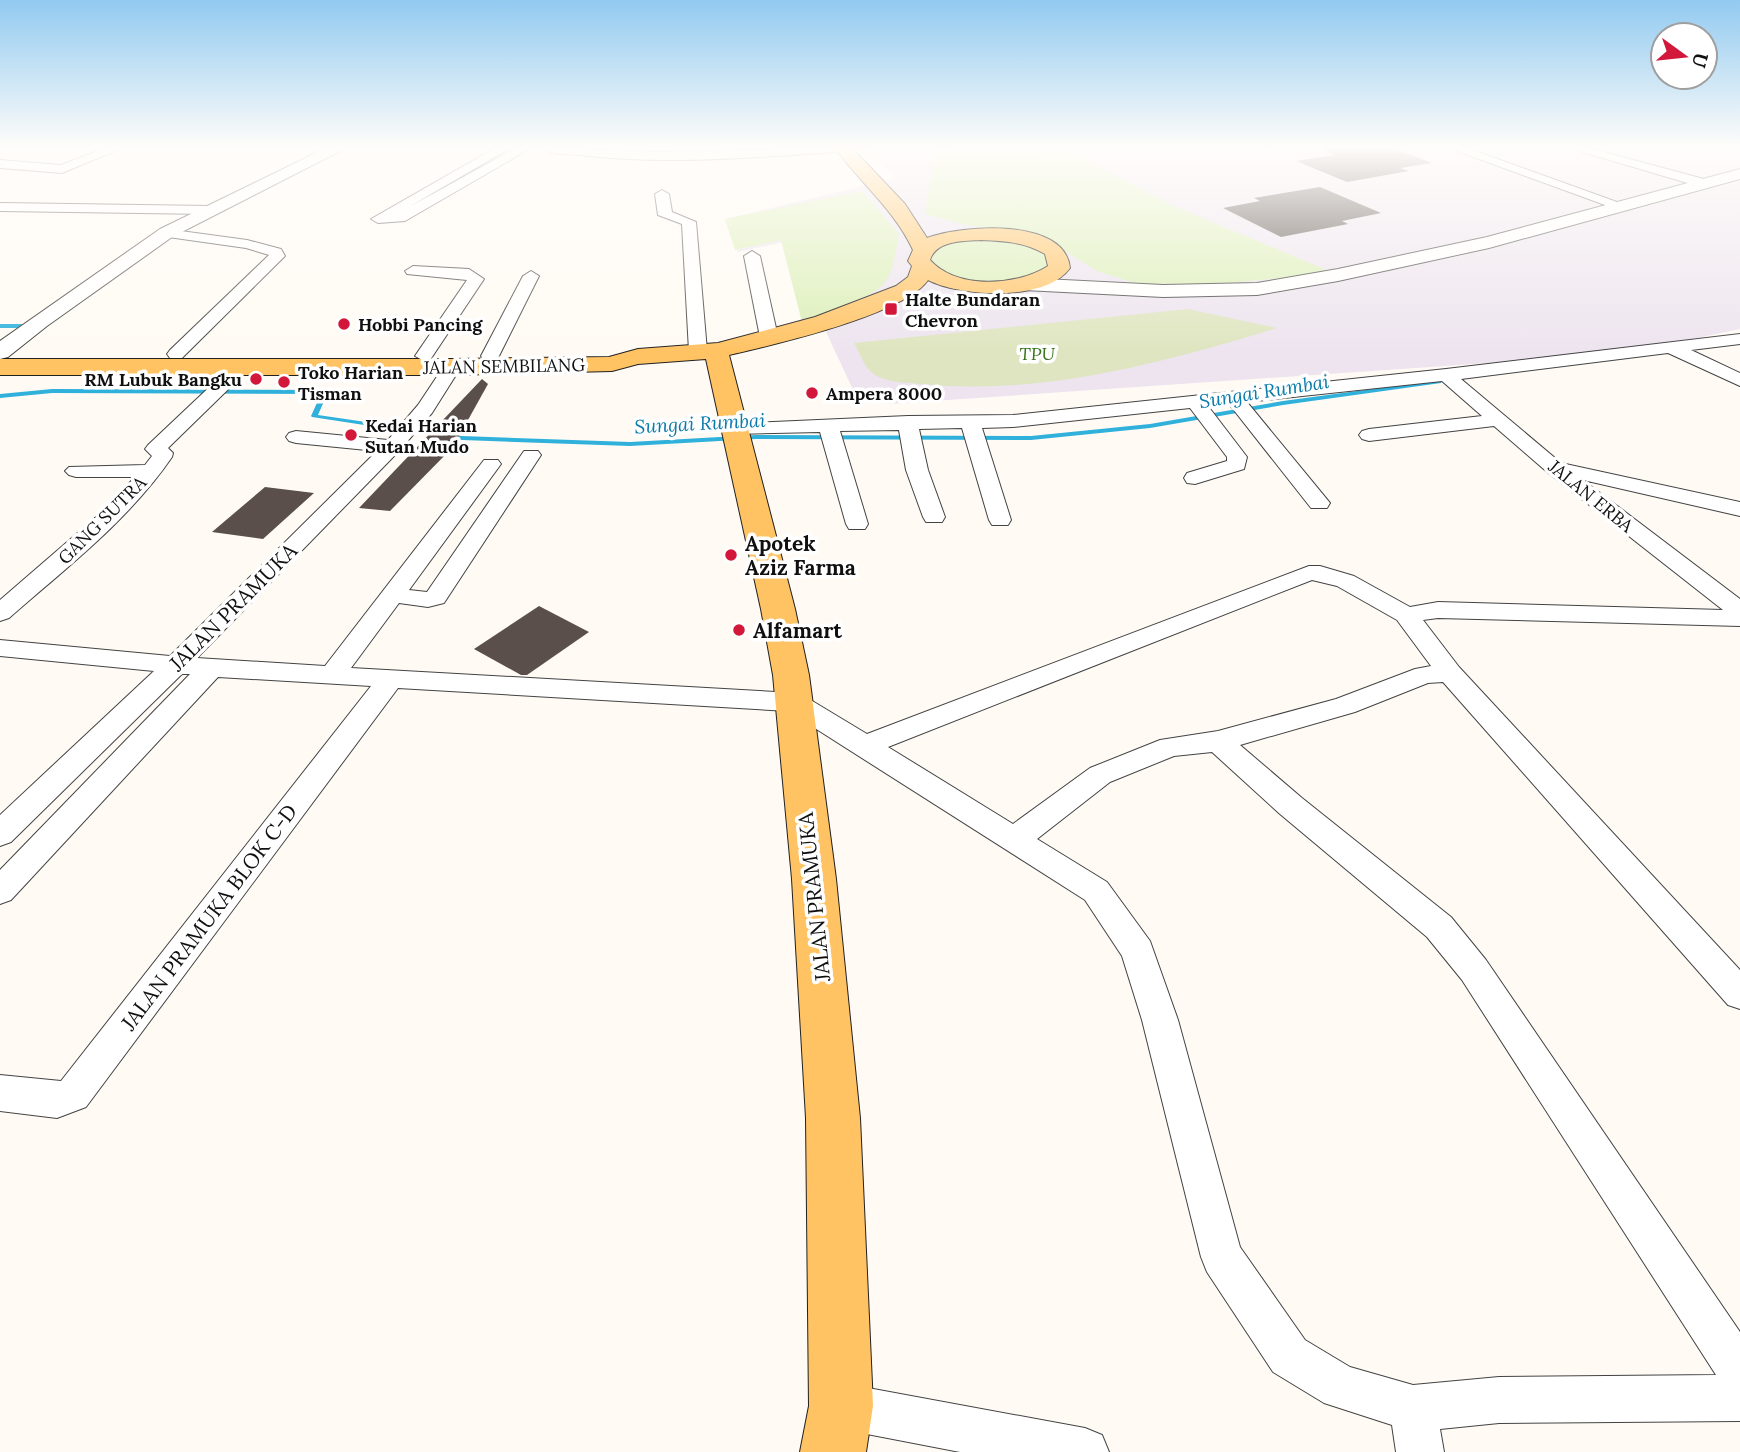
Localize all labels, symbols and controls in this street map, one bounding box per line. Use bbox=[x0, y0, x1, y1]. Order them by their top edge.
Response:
north arrow bbox=[1649, 21, 1719, 91]
text: U bbox=[1687, 50, 1714, 70]
place label: Halte Bundaran Chevron bbox=[905, 288, 1041, 332]
marker: Halte Bundaran Chevron bbox=[883, 301, 899, 317]
place label: Hobbi Pancing bbox=[358, 313, 483, 336]
marker: Hobbi Pancing bbox=[336, 316, 352, 332]
park label: TPU bbox=[1019, 342, 1055, 365]
street label: JALAN SEMBILANG bbox=[422, 353, 586, 379]
place label: Toko Harian Tisman bbox=[298, 361, 404, 405]
place label: RM Lubuk Bangku bbox=[84, 368, 242, 391]
water label: Sungai Rumbai bbox=[1197, 369, 1331, 413]
marker: RM Lubuk Bangku bbox=[248, 371, 264, 387]
marker: Toko Harian Tisman bbox=[276, 374, 292, 390]
place label: Ampera 8000 bbox=[826, 382, 942, 405]
marker: Ampera 8000 bbox=[804, 385, 820, 401]
water label: Sungai Rumbai bbox=[634, 408, 766, 438]
place label: Kedai Harian Sutan Mudo bbox=[365, 414, 477, 458]
marker: Kedai Harian Sutan Mudo bbox=[343, 427, 359, 443]
street label: JALAN ERBA bbox=[1543, 454, 1639, 538]
street label: GANG SUTRA bbox=[53, 470, 152, 569]
place label: Apotek Aziz Farma bbox=[745, 530, 856, 581]
street label: JALAN PRAMUKA bbox=[163, 537, 303, 677]
marker: Apotek Aziz Farma bbox=[723, 547, 739, 563]
place label: Alfamart bbox=[753, 617, 842, 644]
marker: Alfamart bbox=[731, 622, 747, 638]
street label: JALAN PRAMUKA BLOK C-D bbox=[114, 799, 303, 1036]
street label: JALAN PRAMUKA bbox=[792, 810, 836, 984]

